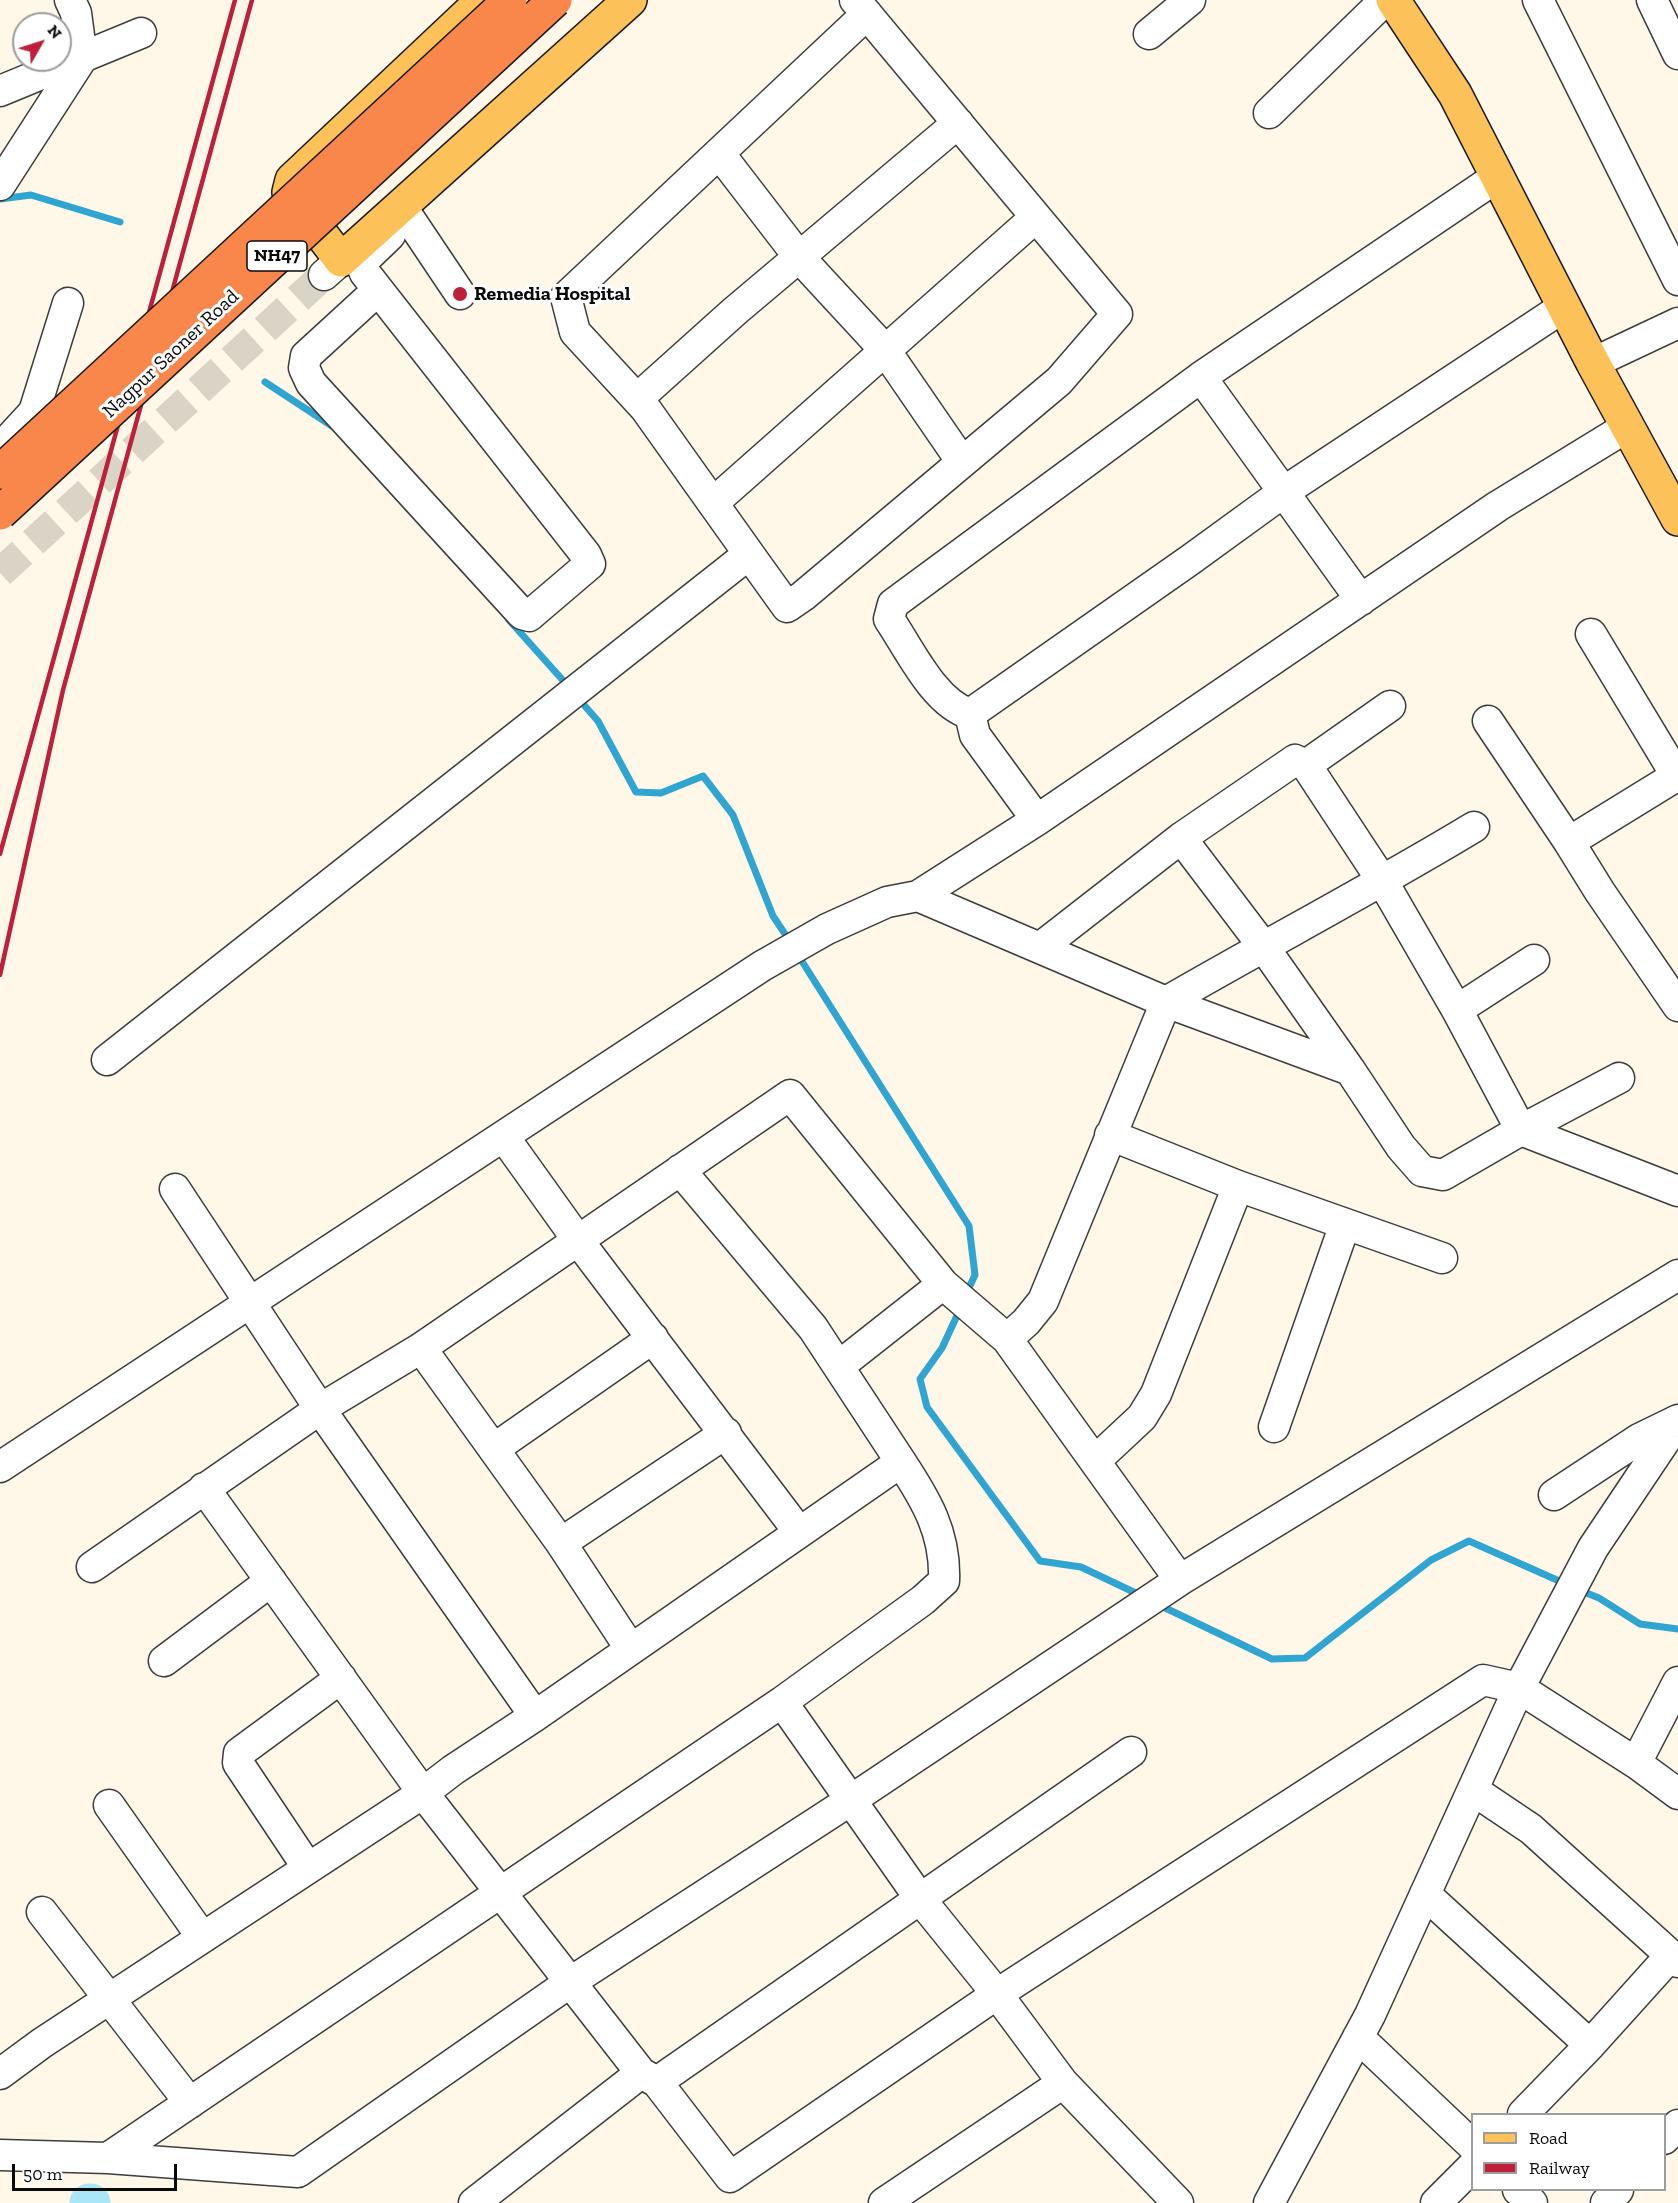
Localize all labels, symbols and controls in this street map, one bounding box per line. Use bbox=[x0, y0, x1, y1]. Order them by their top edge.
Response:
north arrow bbox=[12, 12, 72, 72]
text: N bbox=[44, 21, 66, 42]
road number: NH47 bbox=[247, 241, 307, 271]
place label: Remedia Hospital bbox=[474, 282, 630, 306]
street label: Nagpur Saoner Road bbox=[98, 285, 244, 423]
marker: Remedia Hospital bbox=[451, 285, 469, 303]
legend bbox=[1471, 2113, 1666, 2191]
text: Road bbox=[1529, 2127, 1568, 2149]
scale bar bbox=[15, 2152, 180, 2190]
text: Railway bbox=[1529, 2157, 1590, 2179]
text: 50 m bbox=[23, 2163, 62, 2185]

